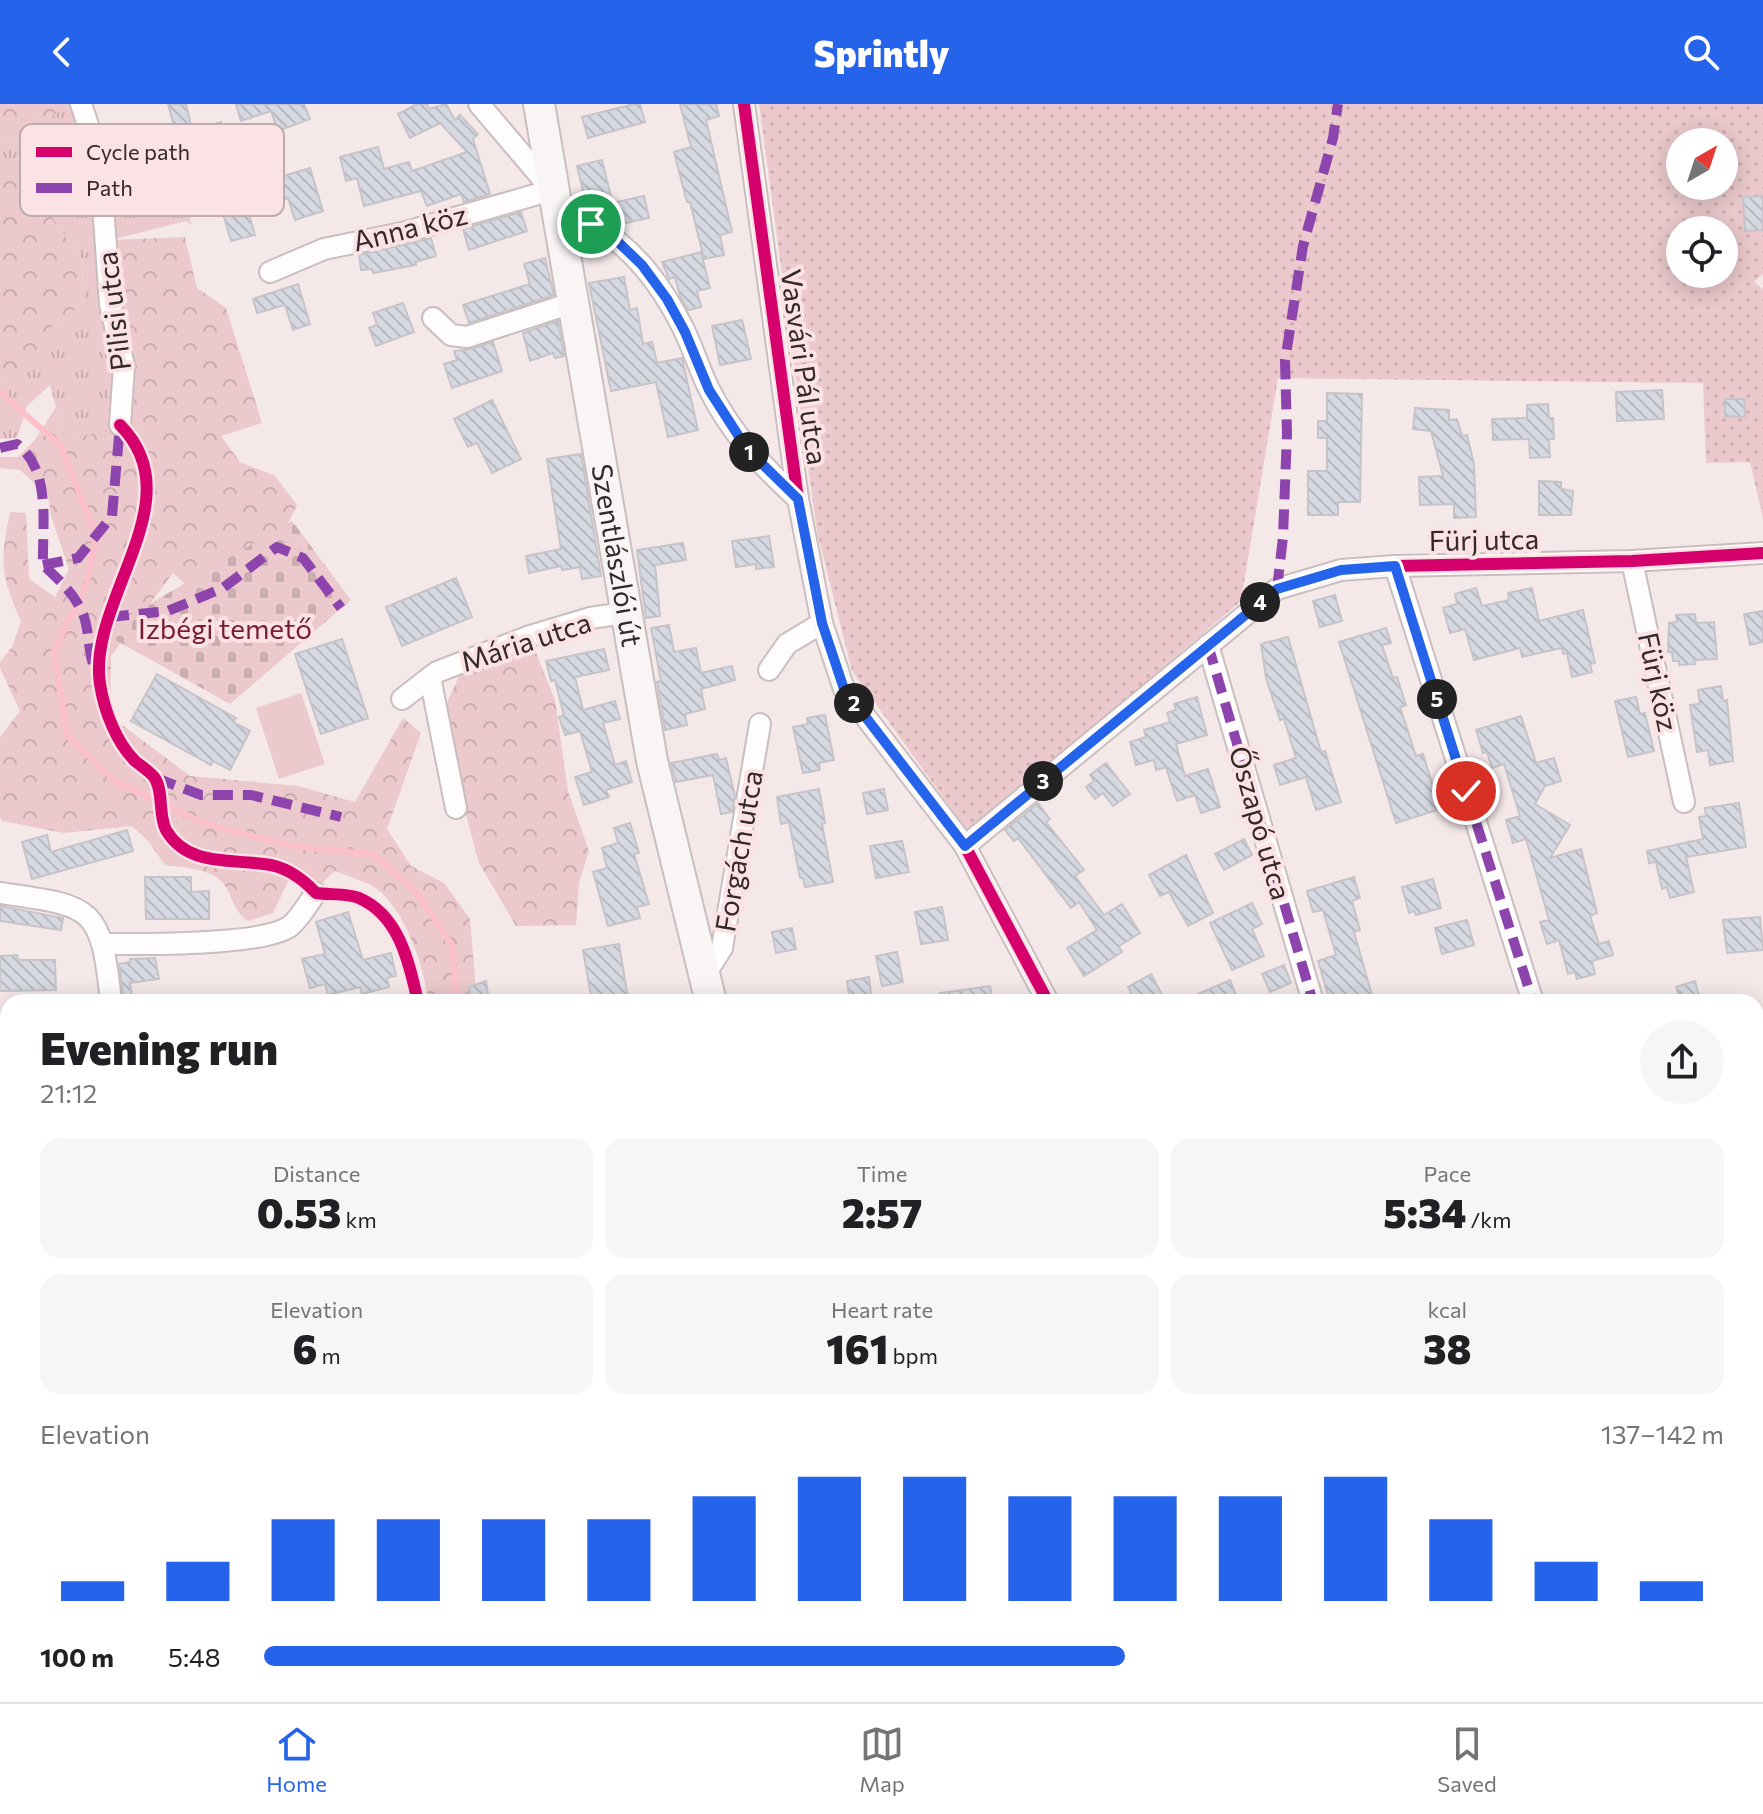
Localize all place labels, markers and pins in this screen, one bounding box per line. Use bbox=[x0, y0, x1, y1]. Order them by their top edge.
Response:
pin bbox=[557, 190, 625, 258]
pin: 1 bbox=[729, 432, 769, 472]
pin: 4 bbox=[1240, 582, 1280, 622]
pin: 5 bbox=[1417, 679, 1457, 719]
pin: 2 bbox=[834, 683, 874, 723]
pin bbox=[1432, 757, 1500, 825]
pin: 3 bbox=[1023, 761, 1063, 801]

